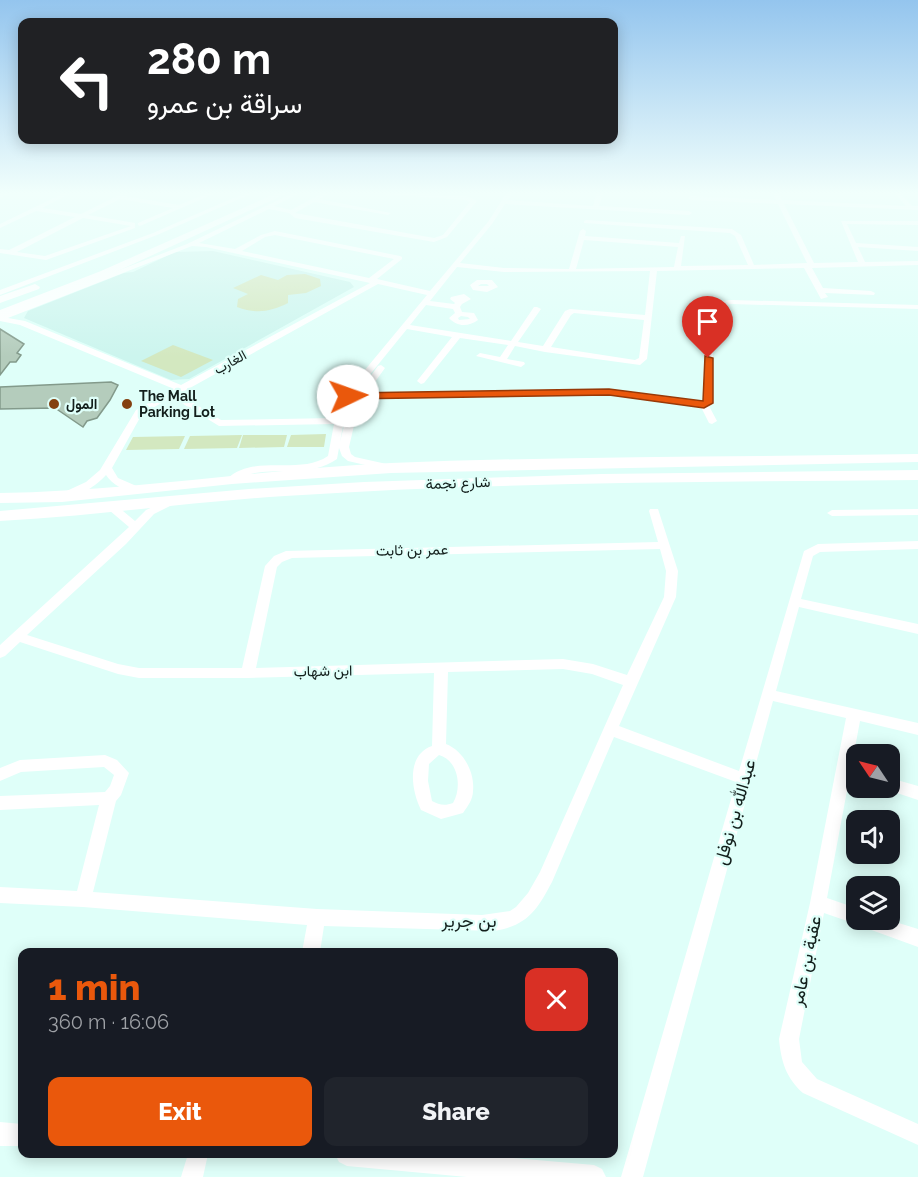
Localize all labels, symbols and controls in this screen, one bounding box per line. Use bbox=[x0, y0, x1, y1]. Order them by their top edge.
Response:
text: 280 m bbox=[147, 35, 271, 84]
icon: left bbox=[48, 42, 126, 120]
text: سراقة بن عمرو bbox=[147, 88, 302, 119]
pin bbox=[682, 296, 733, 358]
icon: arrive bbox=[691, 305, 724, 338]
street label: الغارب bbox=[211, 347, 250, 378]
position arrow bbox=[316, 364, 380, 428]
place label: The Mall Parking Lot bbox=[139, 388, 216, 420]
place label: المول bbox=[66, 396, 97, 413]
marker: المول bbox=[47, 397, 61, 411]
marker: The Mall Parking Lot bbox=[120, 397, 134, 411]
street label: شارع نجمة bbox=[425, 473, 491, 495]
street label: عمر بن ثابت bbox=[376, 540, 449, 561]
street label: ابن شهاب bbox=[293, 661, 353, 682]
north arrow bbox=[846, 744, 900, 798]
map controls bbox=[846, 744, 900, 930]
street label: عبدالله بن نوفل bbox=[709, 757, 761, 867]
button: sound bbox=[846, 810, 900, 864]
button: layers bbox=[846, 876, 900, 930]
street label: بن جرير bbox=[440, 910, 497, 932]
street label: عقبة بن عامر bbox=[785, 914, 826, 1009]
text: 1 min bbox=[48, 966, 140, 1008]
button: close bbox=[525, 968, 588, 1031]
text: 360 m · 16:06 bbox=[48, 1010, 169, 1034]
button: Exit bbox=[48, 1077, 312, 1146]
button: Share bbox=[324, 1077, 588, 1146]

